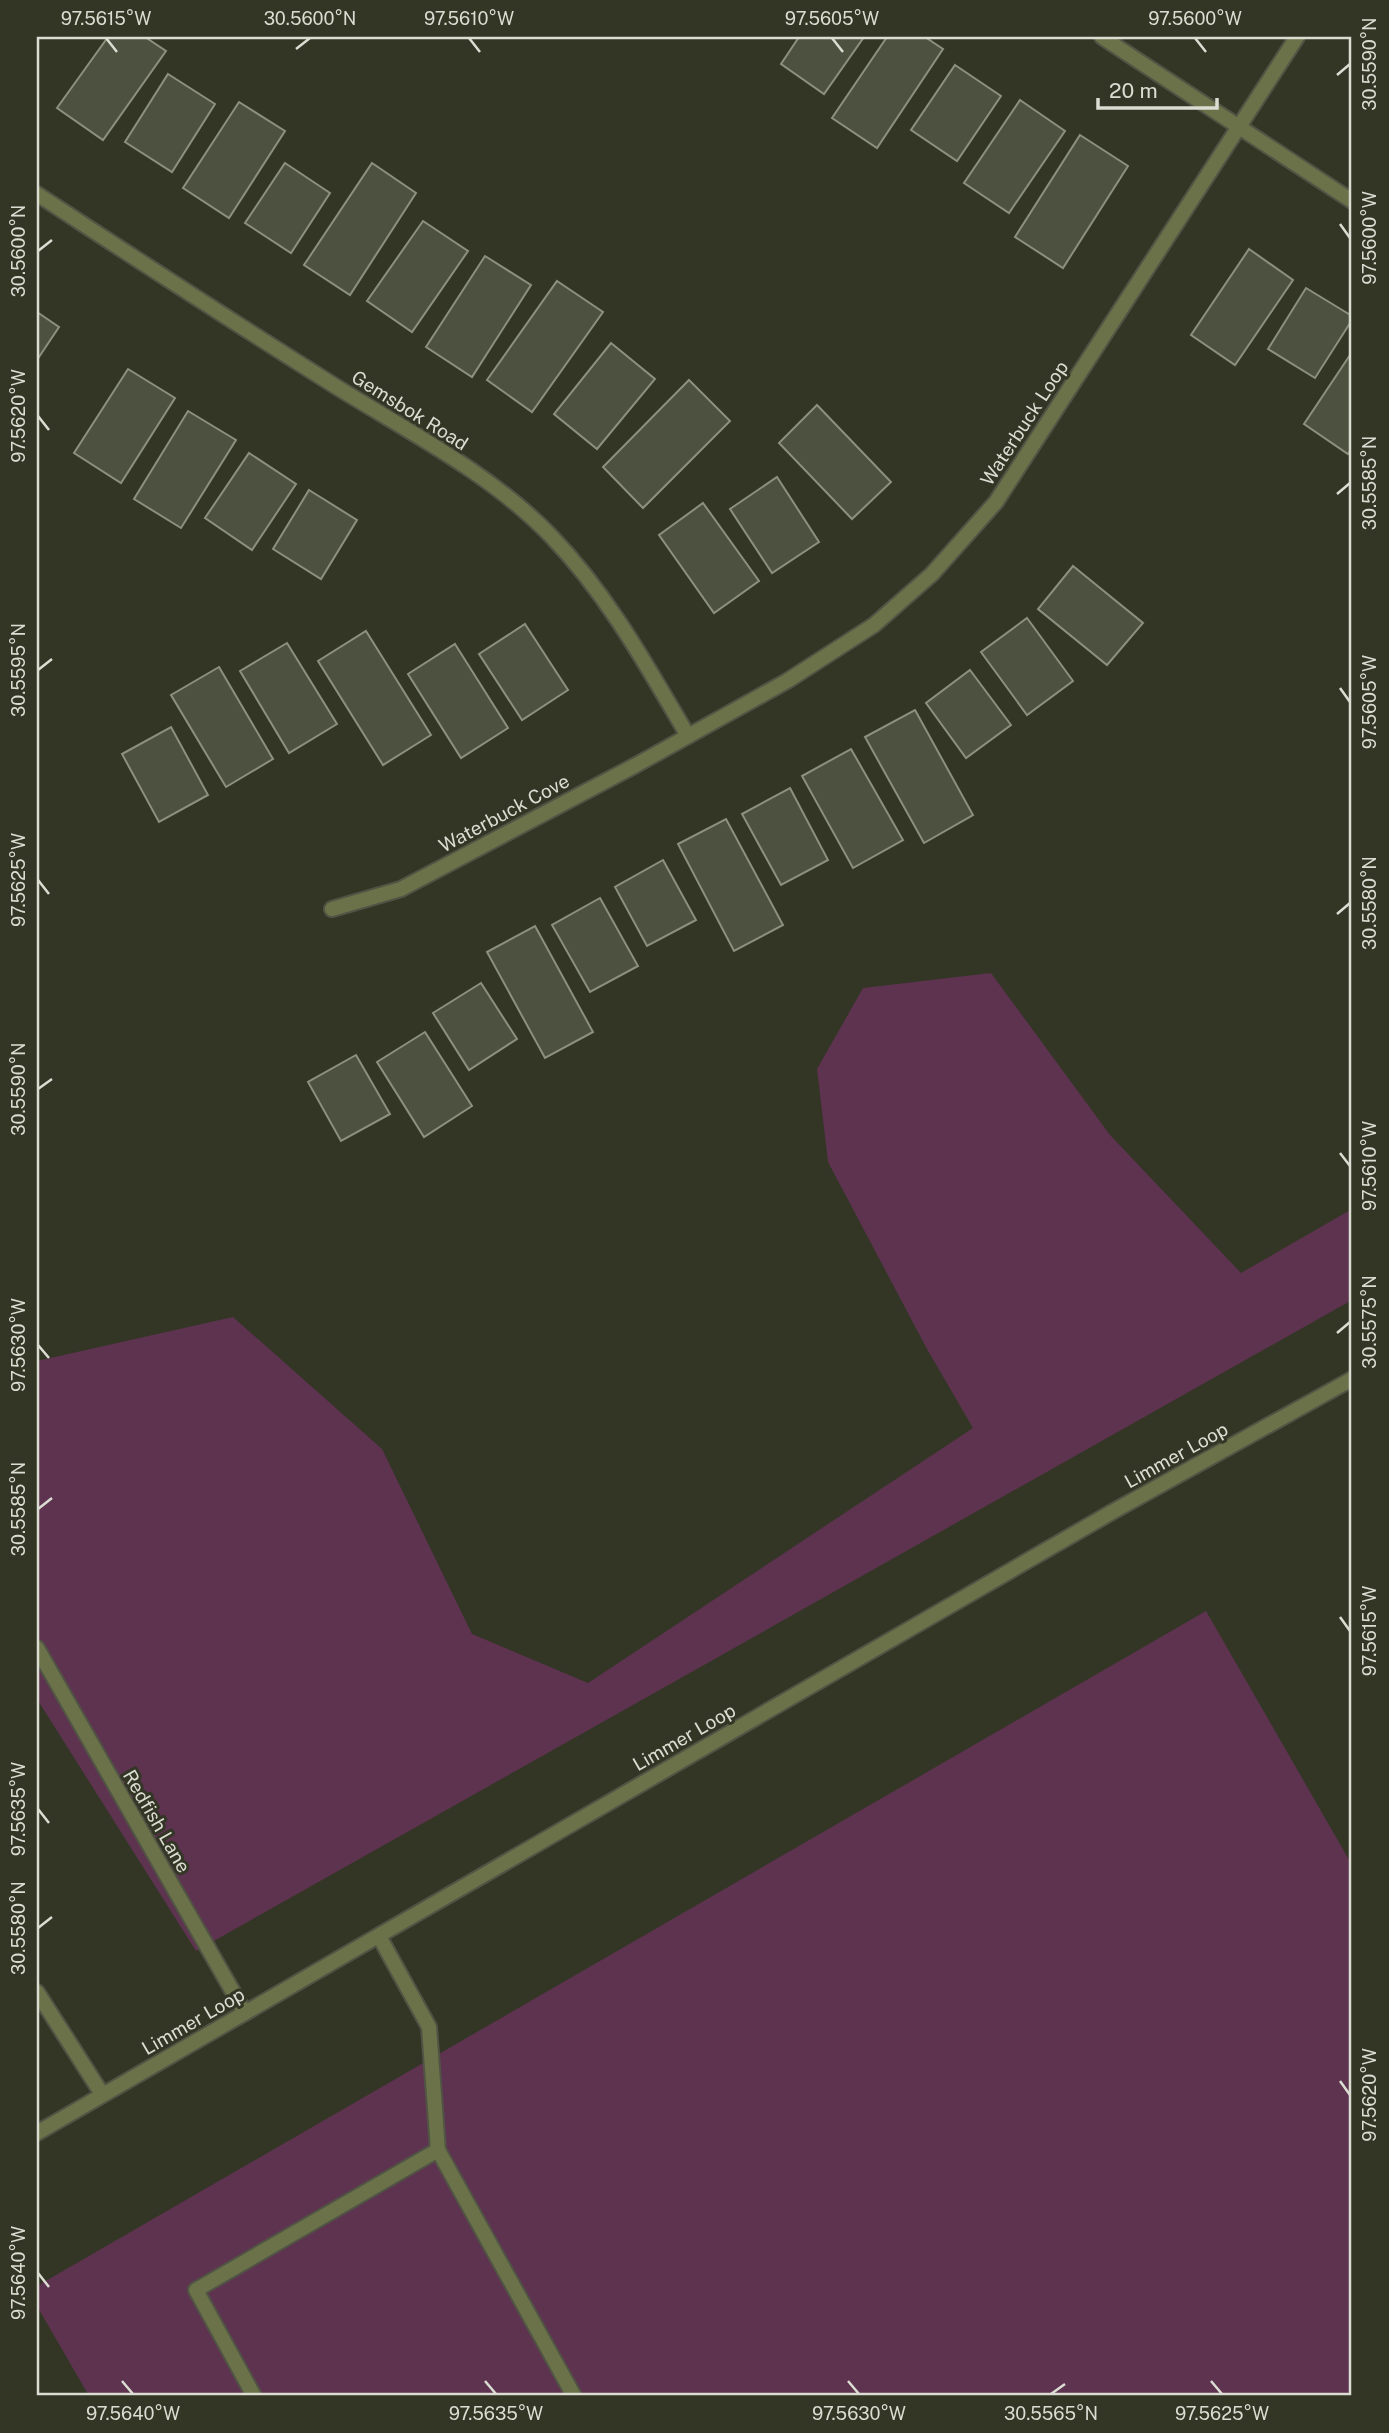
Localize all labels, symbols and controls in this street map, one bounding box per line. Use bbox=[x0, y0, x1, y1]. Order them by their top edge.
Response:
text: 97.5615°W bbox=[61, 8, 151, 29]
text: 30.5600°N bbox=[264, 8, 356, 29]
text: 97.5610°W bbox=[424, 8, 514, 29]
text: 97.5605°W bbox=[785, 8, 879, 29]
text: 97.5600°W bbox=[1148, 8, 1242, 29]
text: 30.5590°N bbox=[1359, 17, 1380, 111]
scale bar bbox=[1098, 66, 1218, 110]
text: 20 m bbox=[1109, 78, 1158, 103]
text: 97.5600°W bbox=[1359, 191, 1380, 285]
text: 30.5600°N bbox=[8, 205, 29, 297]
street label: Waterbuck Loop bbox=[976, 357, 1072, 489]
street label: Gemsbok Road bbox=[348, 365, 472, 455]
text: 97.5620°W bbox=[8, 369, 29, 463]
text: 30.5585°N bbox=[1359, 436, 1380, 530]
text: 30.5595°N bbox=[8, 623, 29, 717]
text: 97.5605°W bbox=[1359, 655, 1380, 749]
street label: Waterbuck Cove bbox=[435, 769, 573, 857]
text: 97.5625°W bbox=[8, 833, 29, 927]
text: 30.5580°N bbox=[1359, 856, 1380, 950]
text: 30.5590°N bbox=[8, 1042, 29, 1136]
text: 97.5610°W bbox=[1359, 1121, 1380, 1211]
text: 30.5575°N bbox=[1359, 1275, 1380, 1369]
text: 97.5630°W bbox=[8, 1298, 29, 1392]
street label: Limmer Loop bbox=[1120, 1418, 1232, 1492]
text: 30.5585°N bbox=[8, 1462, 29, 1556]
text: 97.5615°W bbox=[1359, 1586, 1380, 1676]
street label: Limmer Loop bbox=[629, 1699, 739, 1775]
text: 97.5635°W bbox=[8, 1762, 29, 1856]
street label: Redfish Lane bbox=[119, 1766, 195, 1876]
text: 30.5580°N bbox=[8, 1881, 29, 1975]
street label: Limmer Loop bbox=[138, 1983, 248, 2059]
text: 97.5620°W bbox=[1359, 2048, 1380, 2142]
text: 97.5640°W bbox=[8, 2226, 29, 2320]
text: 97.5640°W bbox=[86, 2403, 180, 2424]
text: 97.5635°W bbox=[449, 2403, 543, 2424]
text: 97.5630°W bbox=[812, 2403, 906, 2424]
text: 30.5565°N bbox=[1004, 2403, 1098, 2424]
text: 97.5625°W bbox=[1175, 2403, 1269, 2424]

